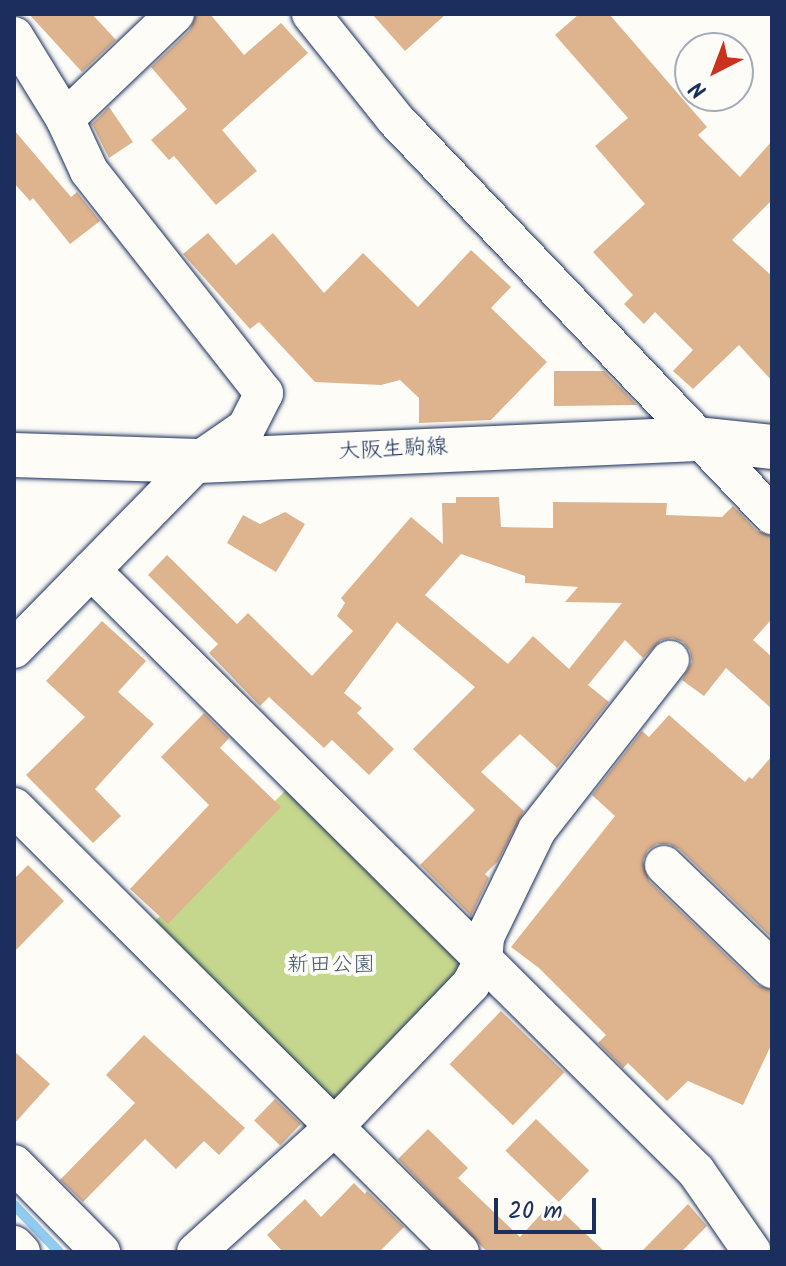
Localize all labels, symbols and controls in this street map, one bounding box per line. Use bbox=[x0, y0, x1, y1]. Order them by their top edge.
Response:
north arrow bbox=[674, 32, 754, 112]
text: N bbox=[682, 71, 716, 106]
street label: 大阪生駒線 bbox=[337, 434, 449, 466]
park label: 新田公園 bbox=[287, 953, 375, 979]
scale bar bbox=[498, 1182, 600, 1232]
text: 20 m bbox=[508, 1192, 563, 1231]

